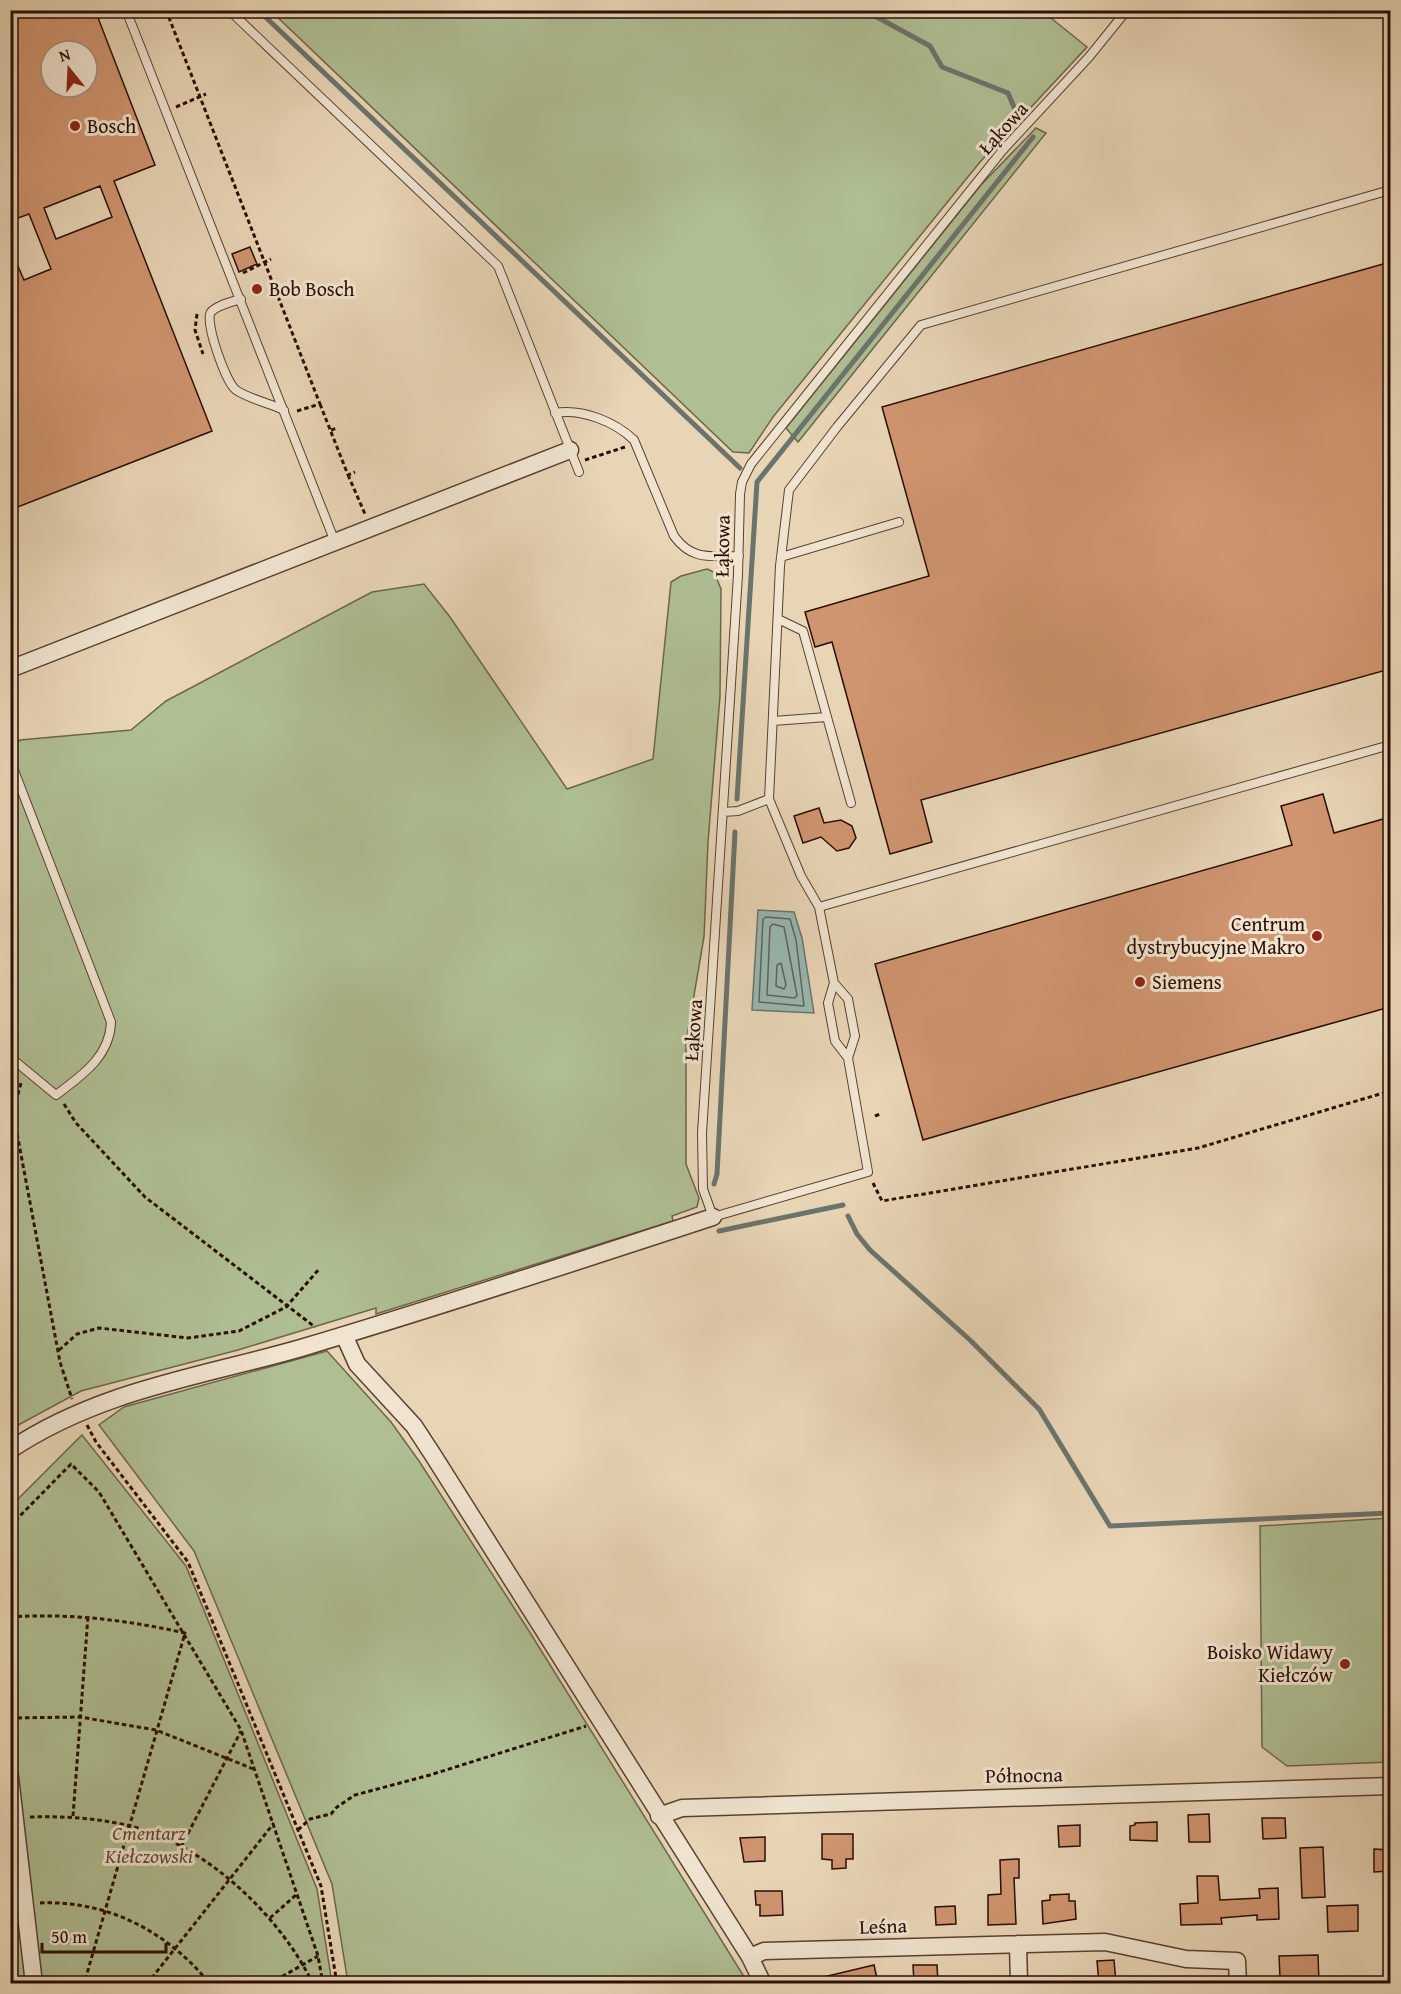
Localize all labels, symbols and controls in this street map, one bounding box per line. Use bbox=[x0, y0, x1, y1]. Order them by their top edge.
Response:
north arrow bbox=[39, 39, 99, 99]
text: N bbox=[56, 42, 73, 68]
street label: Łąkowa bbox=[971, 94, 1035, 160]
place label: Bosch bbox=[87, 111, 136, 140]
marker: Bosch bbox=[68, 119, 82, 133]
place label: Bob Bosch bbox=[269, 274, 355, 303]
marker: Bob Bosch bbox=[250, 282, 264, 296]
street label: Łąkowa bbox=[706, 514, 737, 577]
place label: Centrum dystrybucyjne Makro bbox=[1127, 909, 1306, 961]
marker: Centrum dystrybucyjne Makro bbox=[1310, 929, 1324, 943]
place label: Siemens bbox=[1152, 967, 1222, 996]
marker: Siemens bbox=[1133, 975, 1147, 989]
street label: Łąkowa bbox=[676, 997, 709, 1062]
place label: Boisko Widawy Kiełczów bbox=[1207, 1637, 1334, 1689]
marker: Boisko Widawy Kiełczów bbox=[1338, 1657, 1352, 1671]
street label: Północna bbox=[985, 1759, 1064, 1790]
park label: Cmentarz Kiełczowski bbox=[104, 1818, 193, 1870]
street label: Leśna bbox=[859, 1910, 908, 1941]
scale bar bbox=[42, 1916, 166, 1954]
text: 50 m bbox=[51, 1923, 87, 1950]

